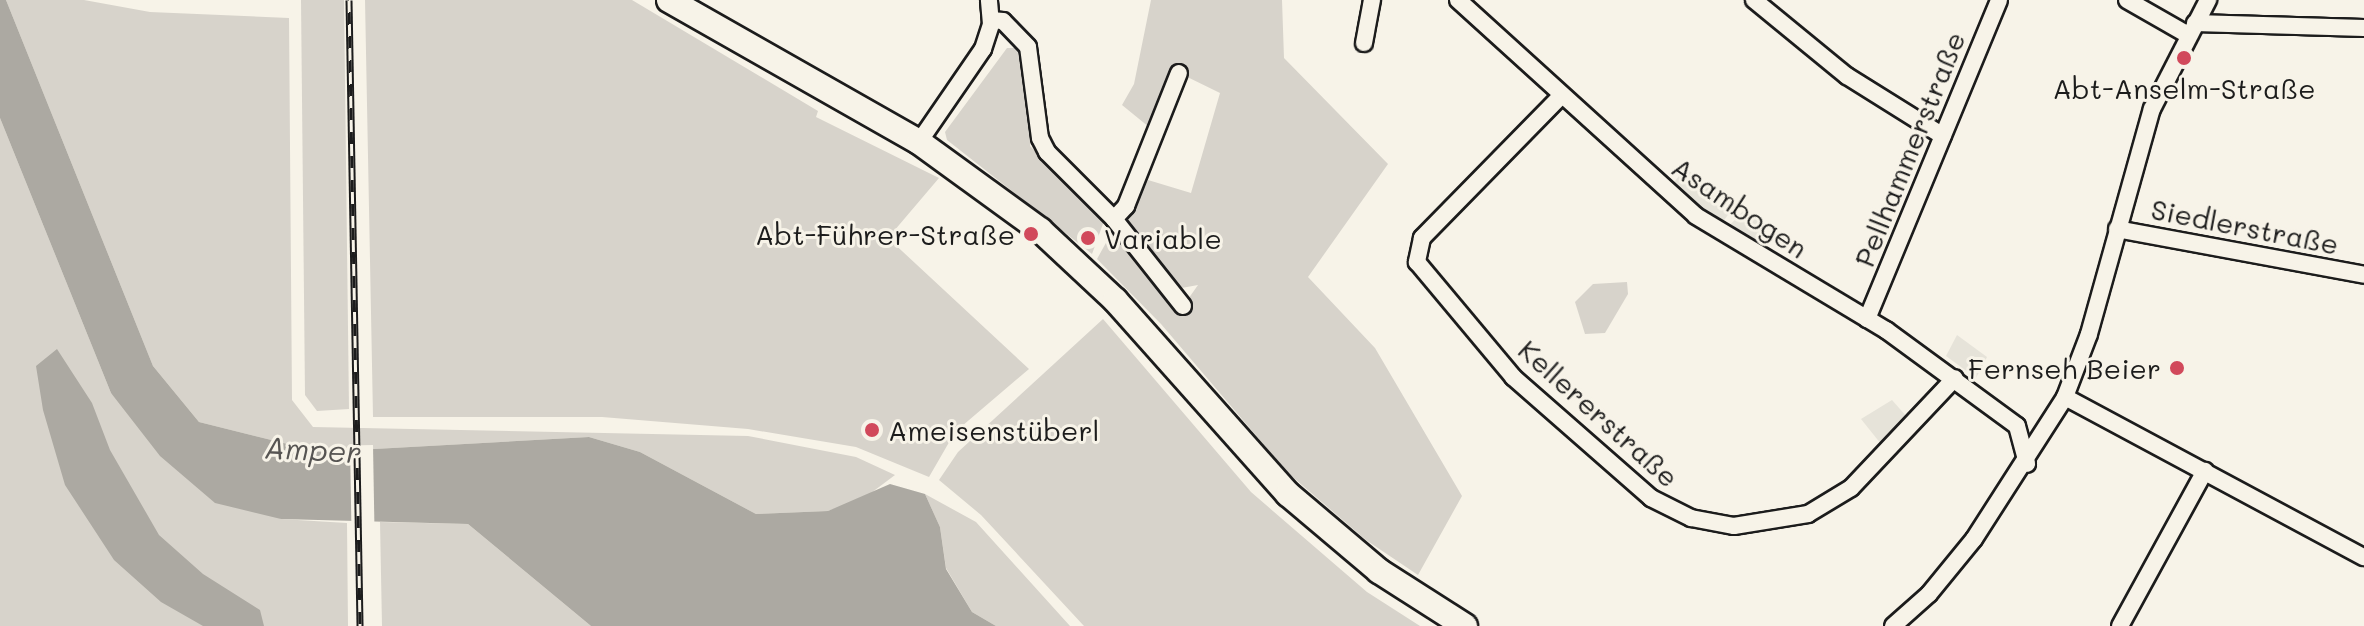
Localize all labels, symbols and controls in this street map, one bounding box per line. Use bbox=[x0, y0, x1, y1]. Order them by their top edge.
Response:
street label: Pellhammerstraße bbox=[1847, 27, 1971, 271]
marker: Abt-Anselm-Straße bbox=[2175, 49, 2193, 67]
place label: Abt-Anselm-Straße bbox=[2052, 71, 2316, 105]
street label: Asambogen bbox=[1666, 149, 1814, 265]
street label: Siedlerstraße bbox=[2148, 191, 2342, 261]
place label: Abt-Führer-Straße bbox=[755, 217, 1015, 251]
place label: Variable bbox=[1104, 221, 1222, 255]
marker: Abt-Führer-Straße bbox=[1022, 225, 1040, 243]
marker: Variable bbox=[1079, 229, 1097, 247]
street label: Kellererstraße bbox=[1512, 332, 1686, 494]
place label: Fernseh Beier bbox=[1968, 351, 2161, 385]
marker: Fernseh Beier bbox=[2168, 359, 2186, 377]
place label: Ameisenstüberl bbox=[888, 413, 1100, 447]
marker: Ameisenstüberl bbox=[863, 421, 881, 439]
water label: Amper bbox=[264, 428, 362, 470]

